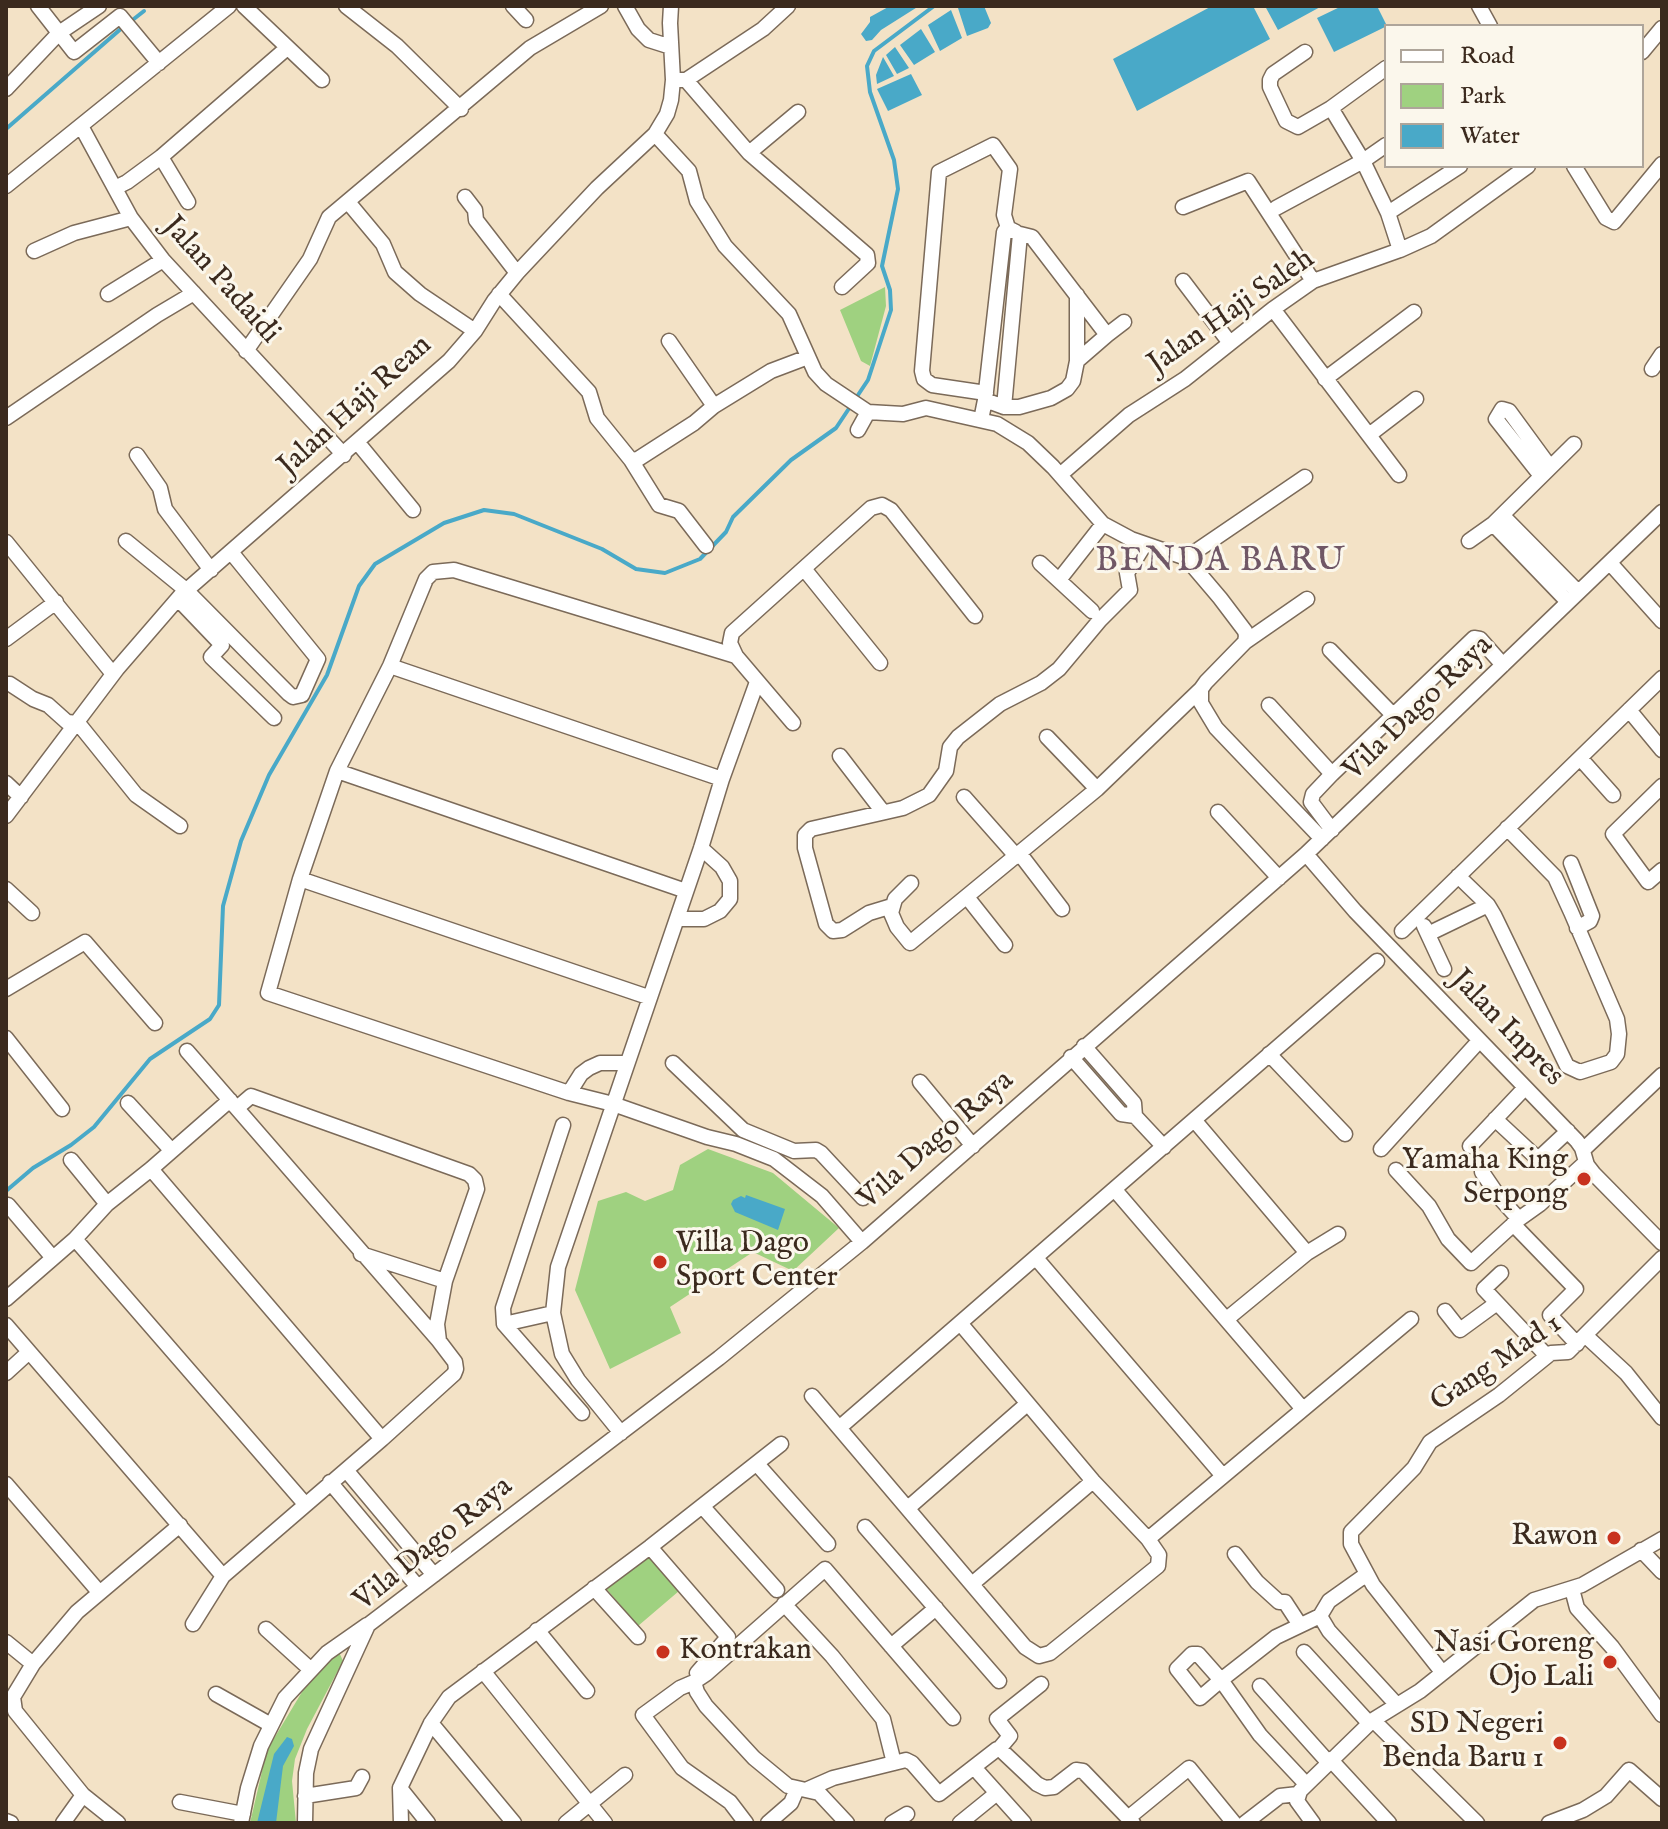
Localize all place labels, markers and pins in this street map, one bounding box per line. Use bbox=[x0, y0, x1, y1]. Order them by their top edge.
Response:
place label: Yamaha King Serpong bbox=[1402, 1144, 1568, 1214]
marker: Yamaha King Serpong bbox=[1575, 1170, 1593, 1188]
place label: Villa Dago Sport Center bbox=[676, 1227, 838, 1298]
marker: Villa Dago Sport Center bbox=[651, 1253, 669, 1271]
place label: Rawon bbox=[1511, 1520, 1598, 1556]
marker: Rawon bbox=[1605, 1529, 1623, 1547]
place label: Nasi Goreng Ojo Lali bbox=[1434, 1627, 1594, 1698]
place label: Kontrakan bbox=[679, 1634, 812, 1670]
marker: Kontrakan bbox=[654, 1643, 672, 1661]
marker: Nasi Goreng Ojo Lali bbox=[1601, 1653, 1619, 1671]
place label: SD Negeri Benda Baru 1 bbox=[1382, 1708, 1544, 1778]
marker: SD Negeri Benda Baru 1 bbox=[1551, 1734, 1569, 1752]

